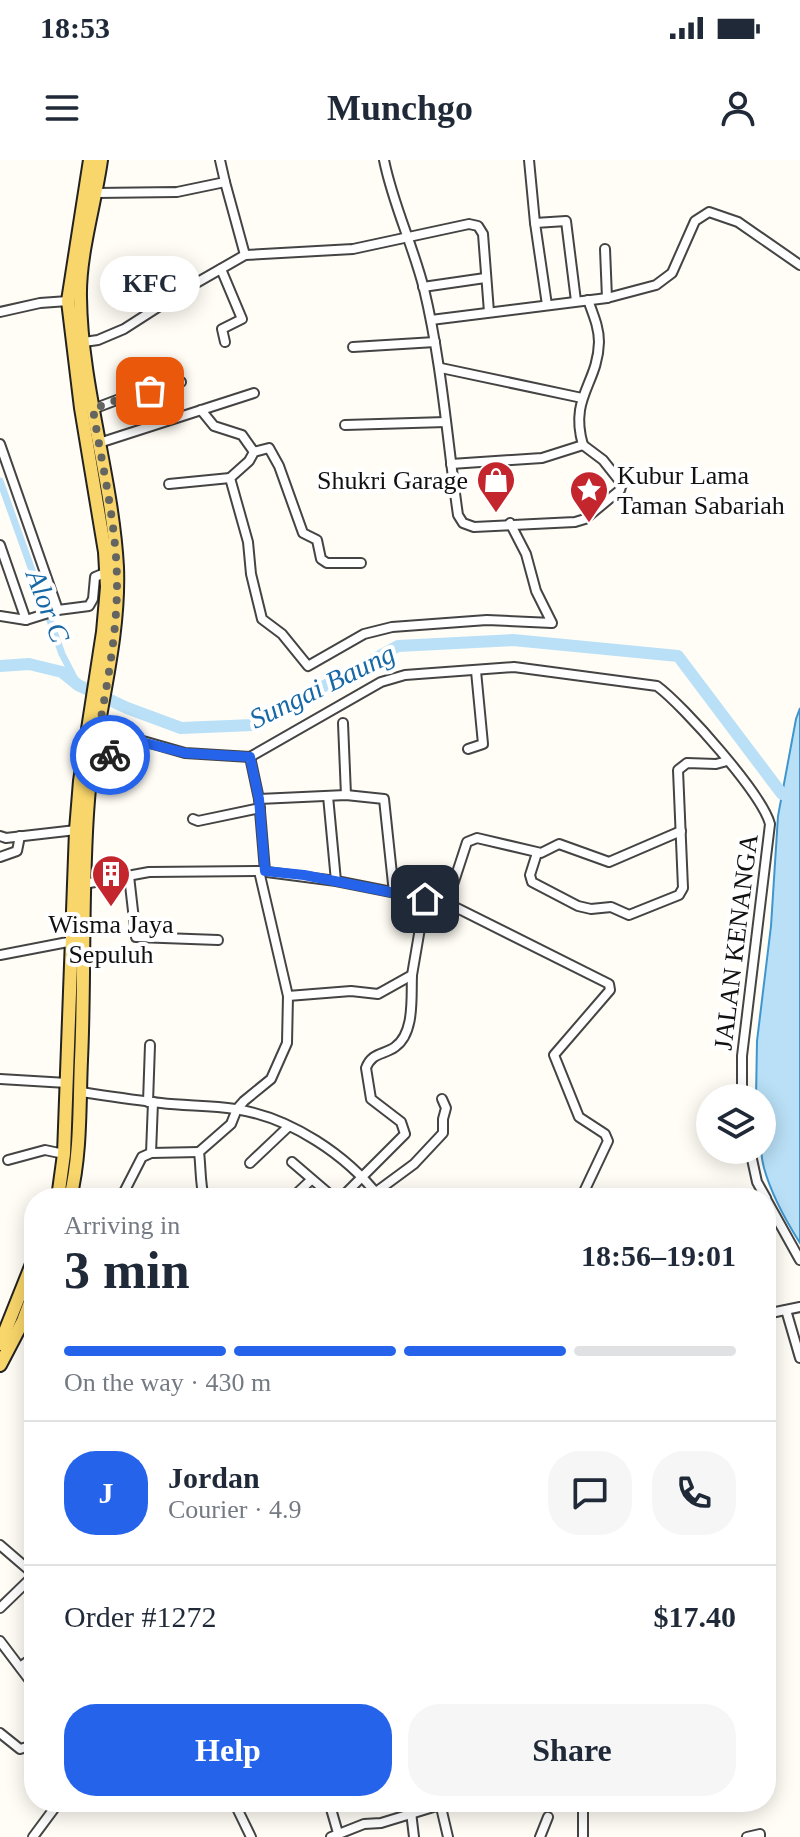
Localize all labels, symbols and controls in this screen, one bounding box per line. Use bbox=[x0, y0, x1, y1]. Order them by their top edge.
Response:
text: 18:53 bbox=[40, 11, 110, 44]
icon: menu bbox=[40, 86, 84, 130]
icon: person bbox=[716, 86, 760, 130]
text: Munchgo bbox=[327, 88, 473, 128]
callout: KFC bbox=[100, 255, 200, 311]
text: KFC bbox=[123, 269, 177, 298]
pin bbox=[116, 357, 184, 425]
icon: bag bbox=[128, 369, 172, 413]
shop icon: Shukri Garage bbox=[475, 459, 517, 514]
place label: Kubur Lama Taman Sabariah bbox=[617, 461, 785, 520]
place label: Shukri Garage bbox=[317, 466, 468, 495]
place icon: Kubur Lama Taman Sabariah bbox=[568, 469, 610, 524]
water label: Alor C bbox=[19, 563, 76, 647]
water label: Sungai Baung bbox=[244, 637, 400, 735]
courier bbox=[70, 715, 150, 795]
icon: bike bbox=[88, 733, 132, 777]
street label: JALAN KENANGA bbox=[708, 832, 764, 1052]
building icon: Wisma Jaya Sepuluh bbox=[90, 853, 132, 908]
pin bbox=[391, 865, 459, 933]
icon: home bbox=[403, 877, 447, 921]
place label: Wisma Jaya Sepuluh bbox=[48, 910, 174, 969]
map controls bbox=[696, 1084, 776, 1164]
button: layers bbox=[696, 1084, 776, 1164]
text: Arriving in bbox=[64, 1211, 180, 1240]
text: 18:56–19:01 bbox=[581, 1239, 736, 1272]
text: 3 min bbox=[64, 1242, 190, 1299]
text: On the way · 430 m bbox=[64, 1368, 271, 1397]
button: chat bbox=[548, 1451, 632, 1535]
button: phone bbox=[652, 1451, 736, 1535]
text: Jordan bbox=[168, 1461, 260, 1494]
text: J bbox=[99, 1476, 114, 1509]
text: Courier · 4.9 bbox=[168, 1495, 302, 1524]
text: Order #1272 bbox=[64, 1600, 216, 1633]
text: $17.40 bbox=[654, 1600, 736, 1633]
button: Help bbox=[64, 1704, 392, 1796]
button: Share bbox=[408, 1704, 736, 1796]

